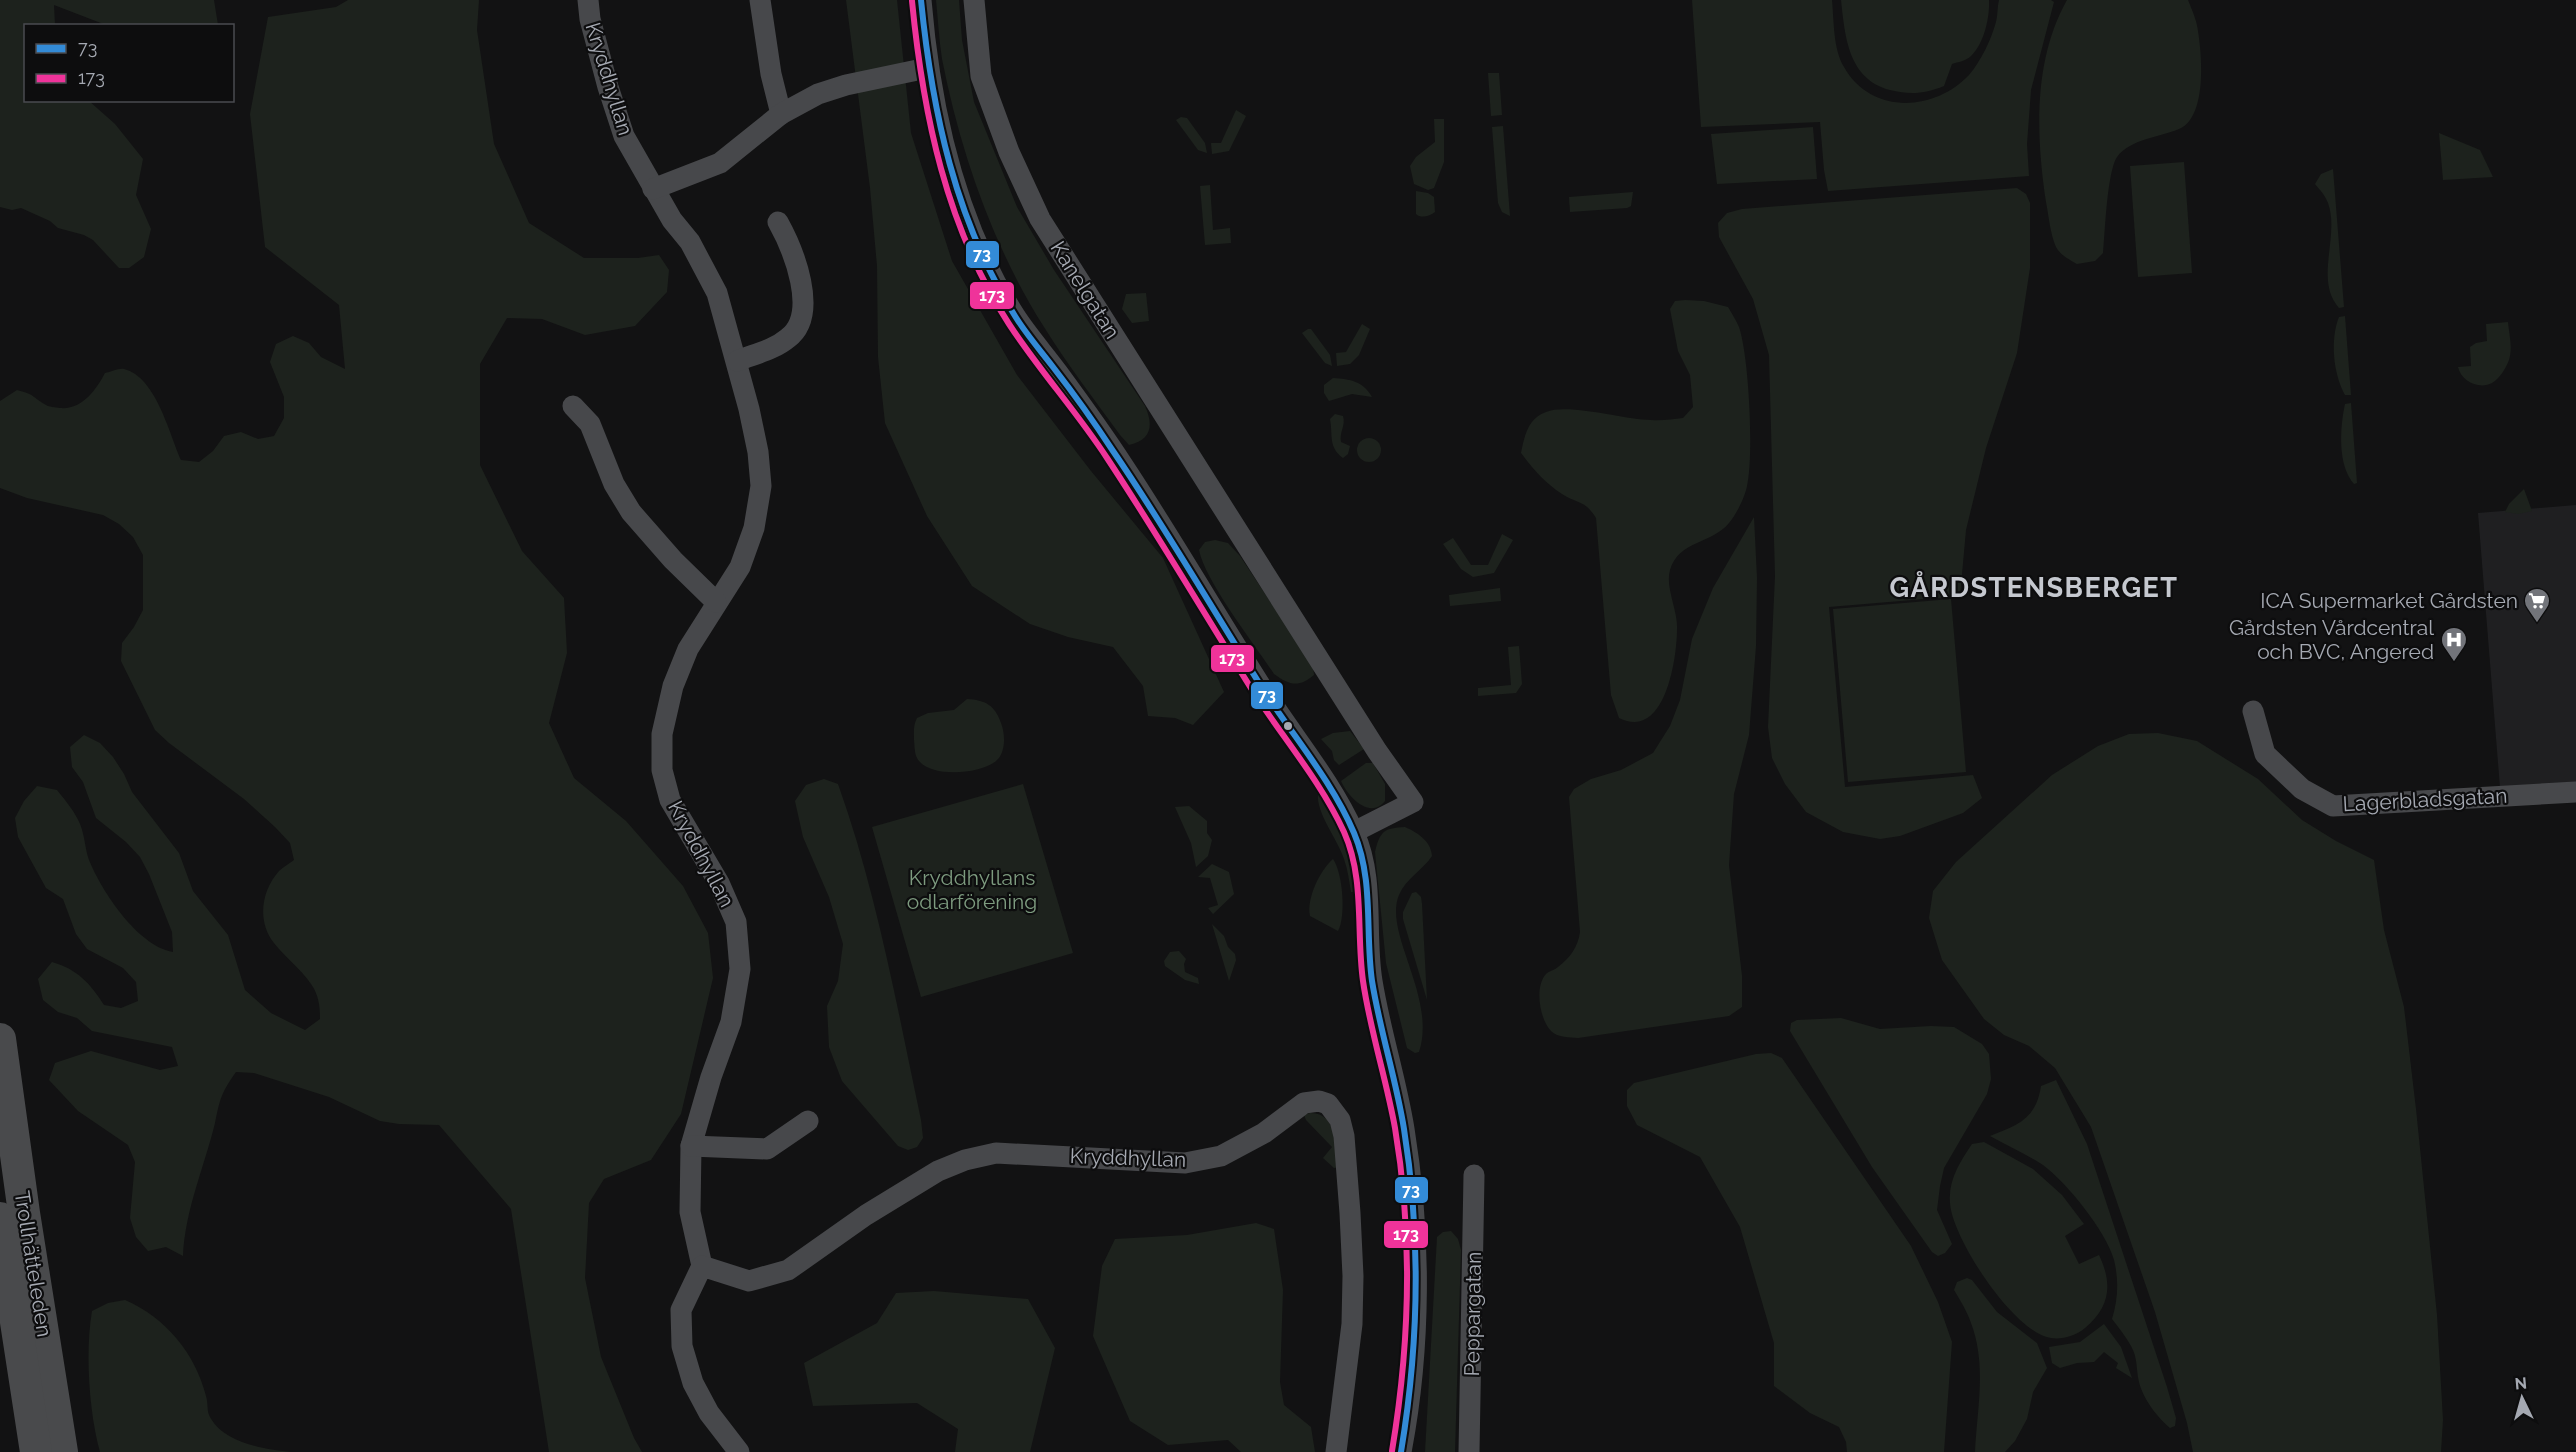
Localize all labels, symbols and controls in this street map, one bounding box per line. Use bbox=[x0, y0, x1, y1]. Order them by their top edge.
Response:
street label: Kryddhyllan bbox=[580, 20, 638, 138]
legend bbox=[24, 24, 234, 102]
text: 73 bbox=[78, 37, 97, 58]
text: 173 bbox=[78, 67, 105, 88]
street label: Kanelgatan bbox=[1046, 236, 1125, 343]
line badge: 73 bbox=[965, 240, 1000, 269]
text: 73 bbox=[973, 245, 991, 264]
line badge: 173 bbox=[969, 281, 1015, 310]
text: 173 bbox=[979, 286, 1005, 305]
district label: GÅRDSTENSBERGET bbox=[1889, 570, 2179, 603]
supermarket icon: ICA Supermarket Gårdsten bbox=[2522, 586, 2552, 624]
place label: ICA Supermarket Gårdsten bbox=[2260, 588, 2518, 613]
place label: Gårdsten Vårdcentral och BVC, Angered bbox=[2229, 615, 2434, 664]
hospital icon: Gårdsten Vårdcentral och BVC, Angered bbox=[2439, 625, 2469, 663]
line badge: 173 bbox=[1210, 644, 1255, 673]
text: 173 bbox=[1219, 649, 1245, 668]
line badge: 73 bbox=[1250, 681, 1284, 710]
text: 73 bbox=[1258, 686, 1276, 705]
unlabelled marker bbox=[1282, 720, 1294, 732]
street label: Lagerbladsgatan bbox=[2342, 783, 2508, 816]
street label: Kryddhyllan bbox=[663, 796, 740, 911]
park label: Kryddhyllans odlarförening bbox=[907, 865, 1037, 914]
street label: Kryddhyllan bbox=[1069, 1143, 1187, 1172]
line badge: 73 bbox=[1394, 1176, 1429, 1204]
text: 73 bbox=[1402, 1181, 1420, 1200]
street label: Trollhätteleden bbox=[10, 1189, 57, 1339]
line badge: 173 bbox=[1383, 1220, 1429, 1249]
text: 173 bbox=[1393, 1225, 1419, 1244]
street label: Peppargatan bbox=[1459, 1251, 1486, 1377]
north arrow bbox=[2492, 1368, 2552, 1428]
text: N bbox=[2514, 1374, 2528, 1394]

